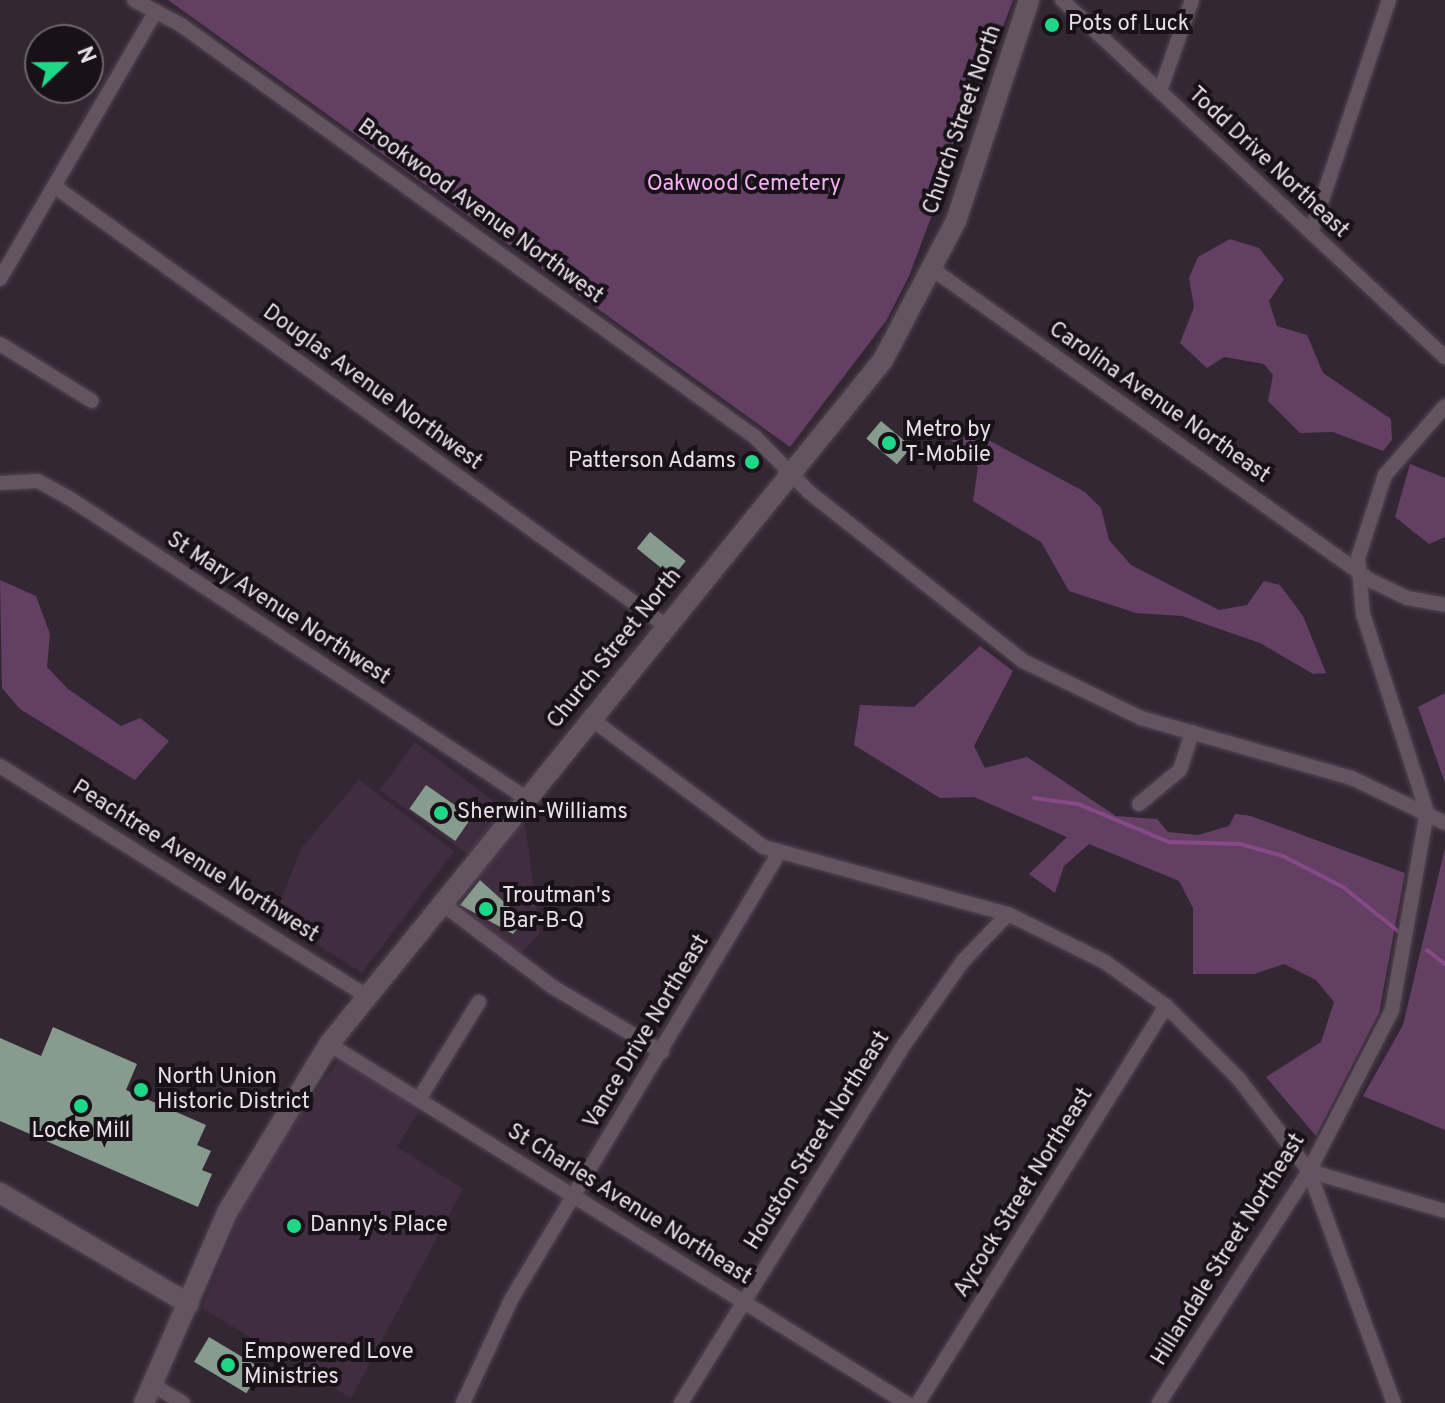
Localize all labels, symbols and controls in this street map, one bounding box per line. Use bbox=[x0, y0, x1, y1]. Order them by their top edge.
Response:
place label: Pots of Luck bbox=[1068, 12, 1189, 38]
marker: Pots of Luck bbox=[1043, 16, 1061, 34]
street label: Church Street North bbox=[918, 22, 1008, 218]
north arrow bbox=[24, 24, 104, 104]
text: N bbox=[69, 43, 100, 68]
street label: Todd Drive Northeast bbox=[1182, 82, 1354, 244]
street label: Brookwood Avenue Northwest bbox=[352, 114, 608, 310]
park label: Oakwood Cemetery bbox=[647, 172, 841, 198]
street label: Douglas Avenue Northwest bbox=[257, 299, 487, 477]
street label: Carolina Avenue Northeast bbox=[1043, 316, 1275, 490]
place label: Metro by T-Mobile bbox=[905, 417, 991, 468]
marker: Metro by T-Mobile bbox=[880, 434, 898, 452]
place label: Patterson Adams bbox=[567, 449, 736, 475]
marker: Patterson Adams bbox=[743, 453, 761, 471]
street label: St Mary Avenue Northwest bbox=[161, 527, 395, 691]
street label: Church Street North bbox=[542, 564, 688, 734]
street label: Peachtree Avenue Northwest bbox=[67, 775, 323, 949]
place label: Sherwin-Williams bbox=[457, 800, 628, 826]
marker: Sherwin-Williams bbox=[432, 804, 450, 822]
place label: Troutman's Bar-B-Q bbox=[502, 883, 611, 934]
marker: Troutman's Bar-B-Q bbox=[477, 900, 495, 918]
street label: Vance Drive Northeast bbox=[579, 930, 715, 1134]
street label: Houston Street Northeast bbox=[740, 1027, 896, 1255]
place label: North Union Historic District bbox=[157, 1064, 310, 1116]
marker: North Union Historic District bbox=[132, 1081, 150, 1099]
street label: Aycock Street Northeast bbox=[949, 1084, 1099, 1302]
marker: Locke Mill bbox=[72, 1097, 90, 1115]
place label: Locke Mill bbox=[32, 1119, 130, 1145]
street label: St Charles Avenue Northeast bbox=[502, 1119, 756, 1291]
street label: Hillandale Street Northeast bbox=[1147, 1129, 1311, 1371]
place label: Danny's Place bbox=[310, 1213, 448, 1239]
marker: Danny's Place bbox=[285, 1217, 303, 1235]
place label: Empowered Love Ministries bbox=[244, 1339, 414, 1390]
marker: Empowered Love Ministries bbox=[219, 1356, 237, 1374]

